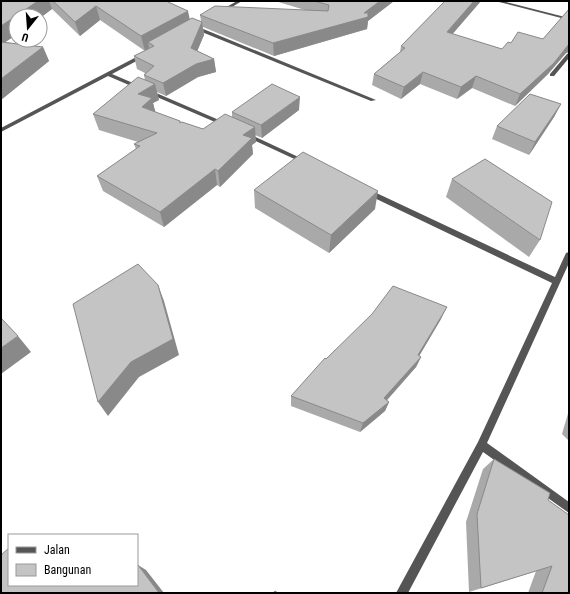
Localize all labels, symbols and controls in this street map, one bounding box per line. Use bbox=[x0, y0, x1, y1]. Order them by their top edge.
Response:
north arrow bbox=[8, 8, 48, 48]
text: U bbox=[20, 30, 30, 44]
legend bbox=[8, 534, 138, 586]
text: Jalan bbox=[44, 543, 70, 557]
text: Bangunan bbox=[44, 563, 91, 577]

